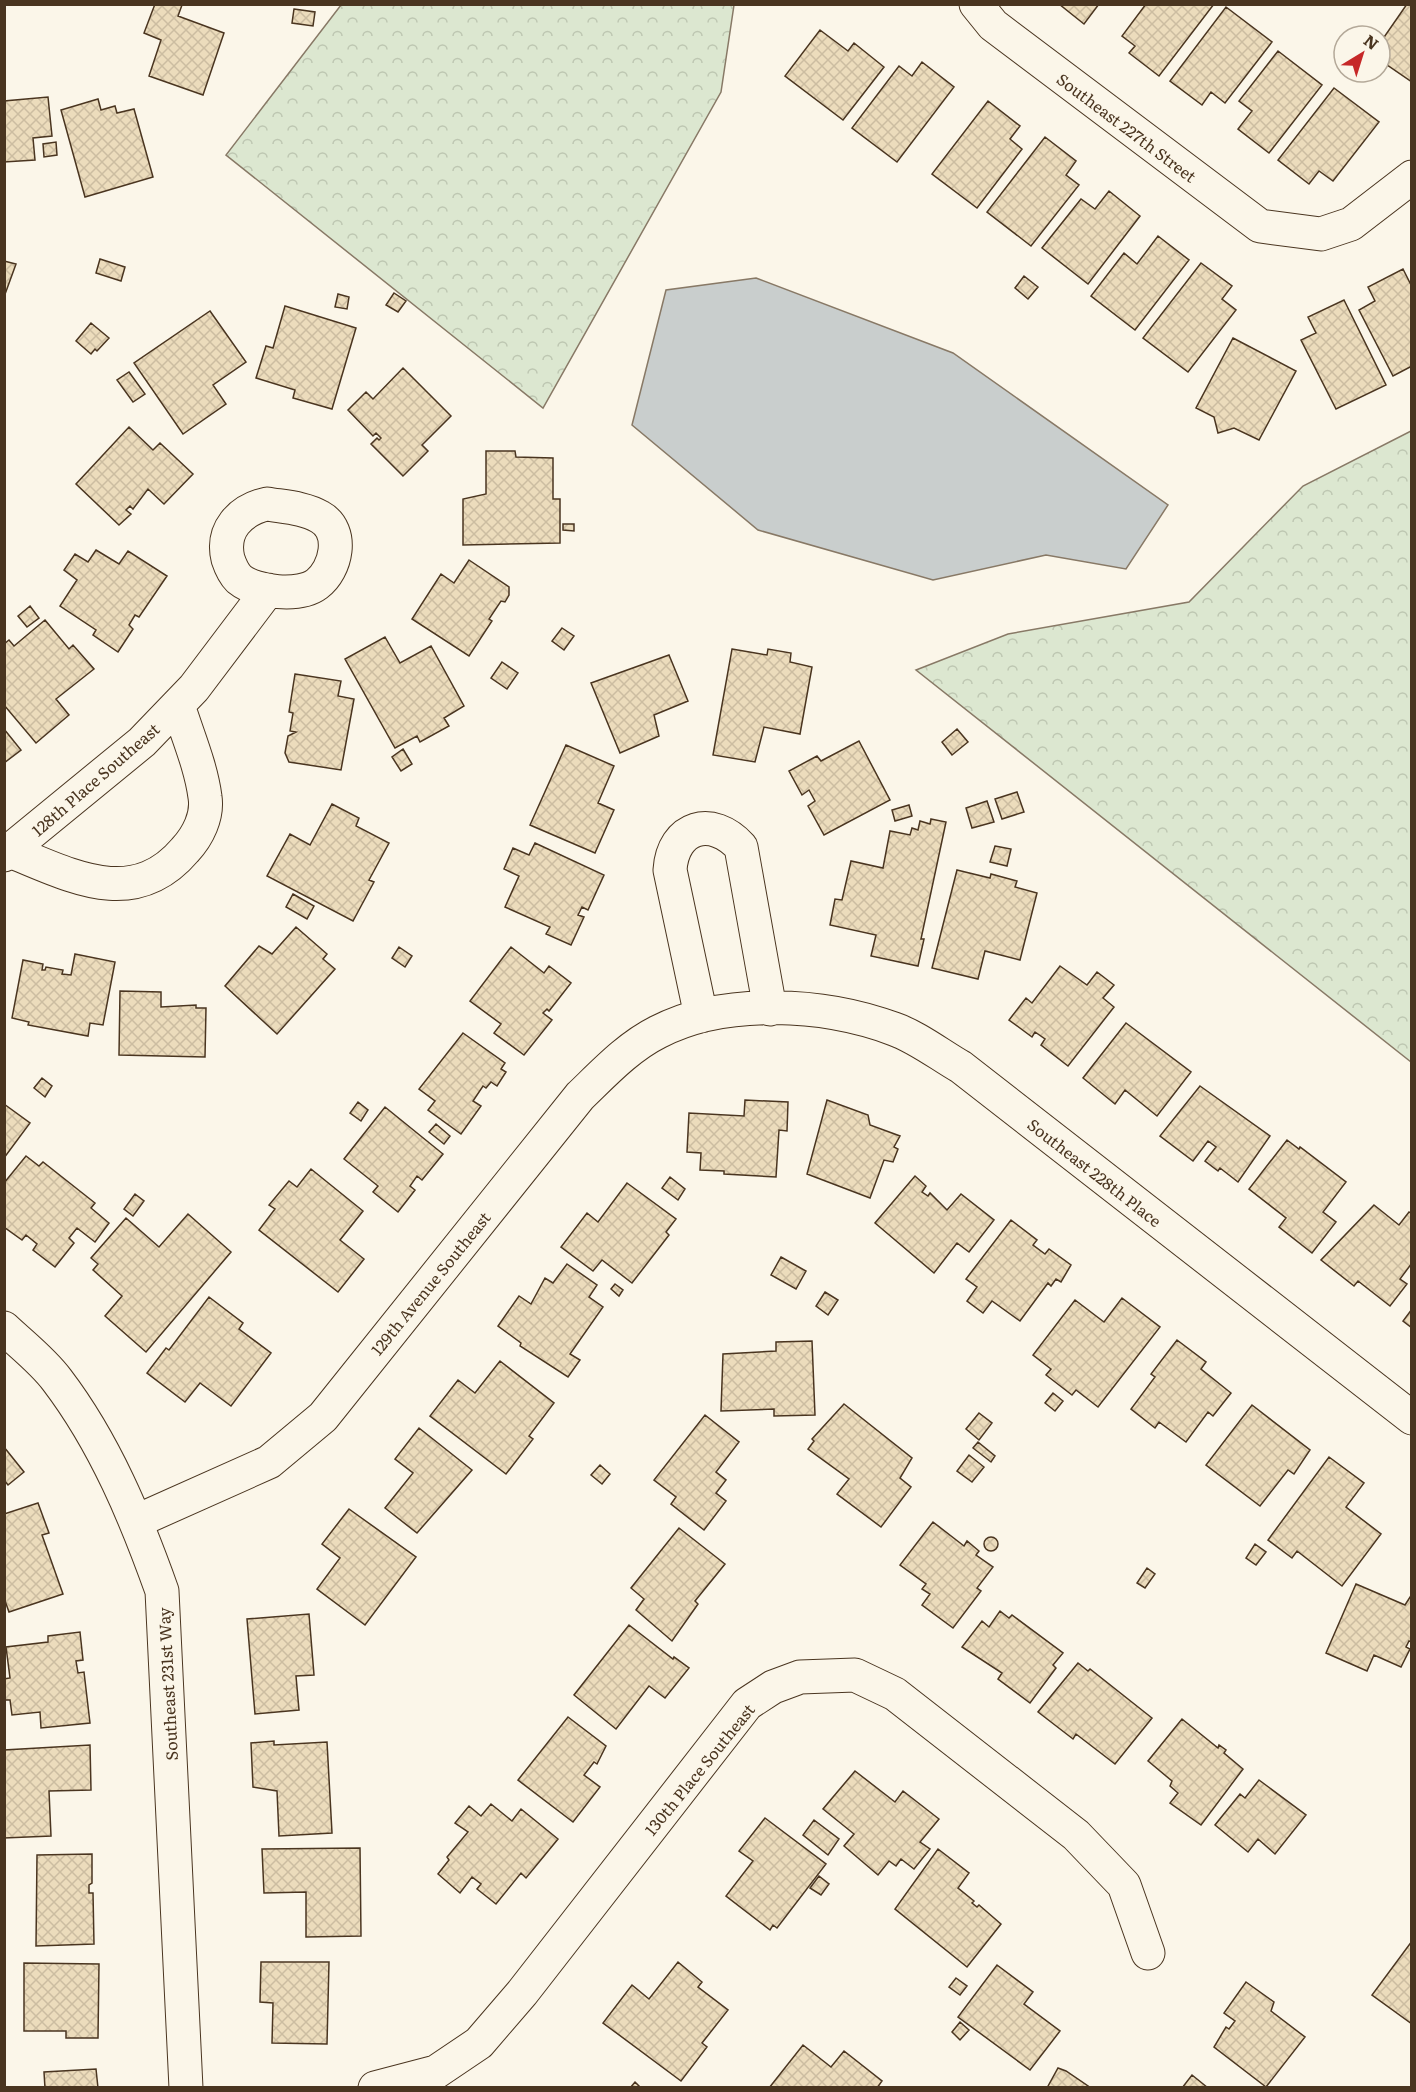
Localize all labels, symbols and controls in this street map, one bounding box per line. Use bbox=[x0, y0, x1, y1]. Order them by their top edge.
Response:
north arrow bbox=[1332, 24, 1392, 84]
text: N bbox=[1359, 28, 1385, 55]
street label: Southeast 227th Street bbox=[1052, 66, 1202, 188]
street label: 128th Place Southeast bbox=[26, 716, 165, 841]
street label: Southeast 228th Place bbox=[1023, 1112, 1167, 1232]
street label: 129th Avenue Southeast bbox=[365, 1206, 496, 1360]
street label: Southeast 231st Way bbox=[151, 1606, 183, 1761]
street label: 130th Place Southeast bbox=[638, 1698, 760, 1840]

